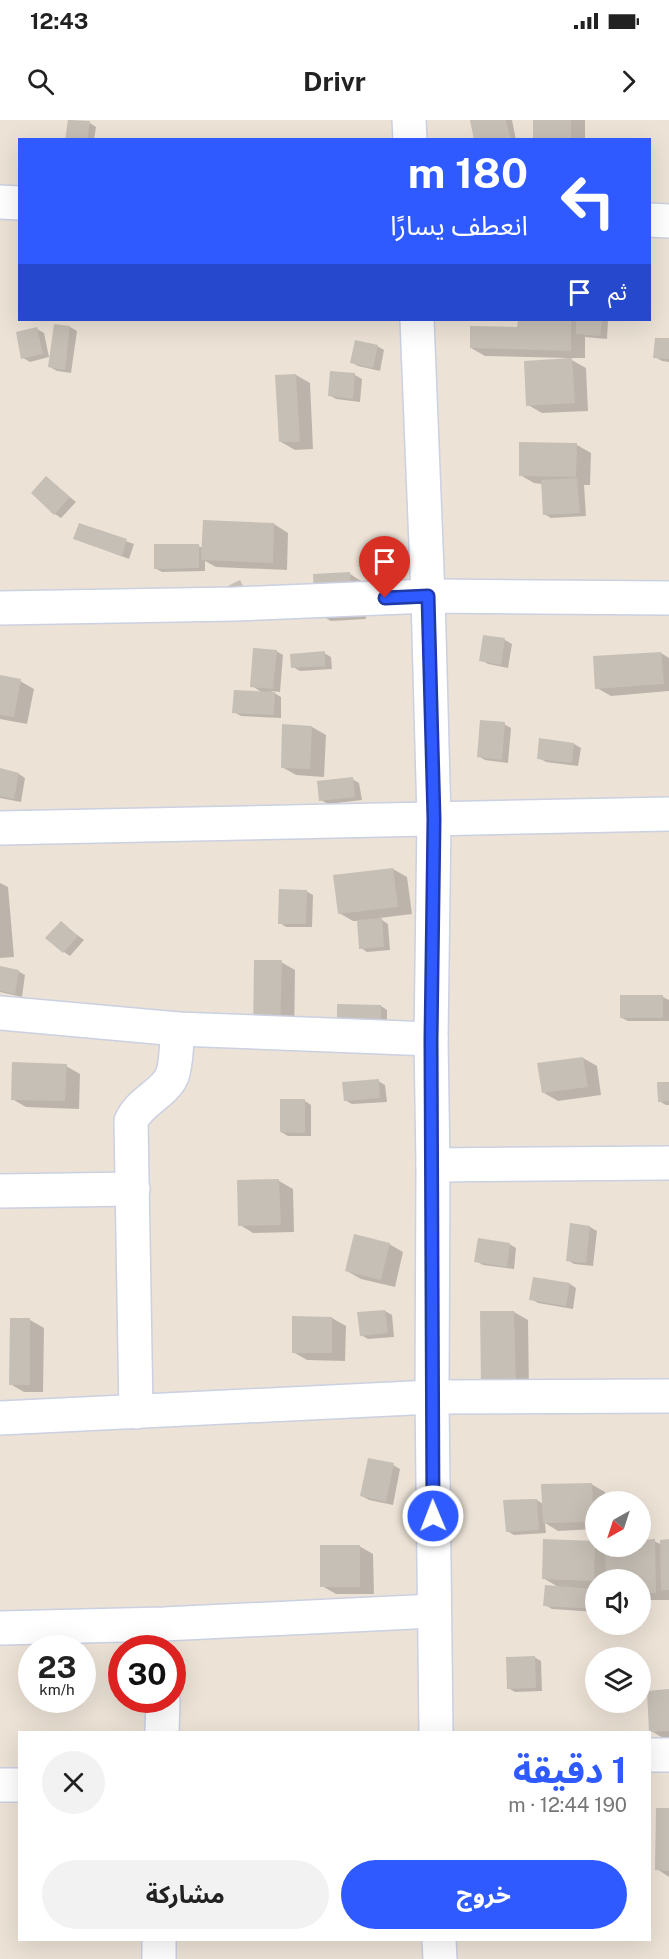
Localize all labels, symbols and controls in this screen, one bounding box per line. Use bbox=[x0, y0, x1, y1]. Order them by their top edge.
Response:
text: 12:43 bbox=[30, 8, 88, 34]
icon: search bbox=[24, 65, 57, 98]
text: Drivr bbox=[303, 65, 366, 97]
icon: forward bbox=[612, 65, 645, 98]
text: 180 m bbox=[408, 148, 528, 197]
icon: left bbox=[549, 162, 627, 240]
text: انعطف يسارًا bbox=[390, 209, 528, 241]
icon: arrive bbox=[563, 276, 596, 309]
text: ثم bbox=[608, 279, 627, 305]
pin bbox=[359, 536, 410, 598]
icon: arrive bbox=[368, 545, 401, 578]
position arrow bbox=[401, 1484, 465, 1548]
north arrow bbox=[585, 1491, 651, 1557]
map controls bbox=[585, 1491, 651, 1713]
button: sound bbox=[585, 1569, 651, 1635]
speed limit sign: 30 bbox=[108, 1635, 186, 1713]
button: layers bbox=[585, 1647, 651, 1713]
text: 23 bbox=[37, 1649, 77, 1685]
text: km/h bbox=[39, 1681, 75, 1698]
text: 1 دقيقة bbox=[513, 1749, 627, 1791]
button: close bbox=[42, 1751, 105, 1814]
text: 190 m · 12:44 bbox=[508, 1793, 627, 1817]
button: مشاركة bbox=[42, 1860, 329, 1929]
button: خروج bbox=[341, 1860, 627, 1929]

